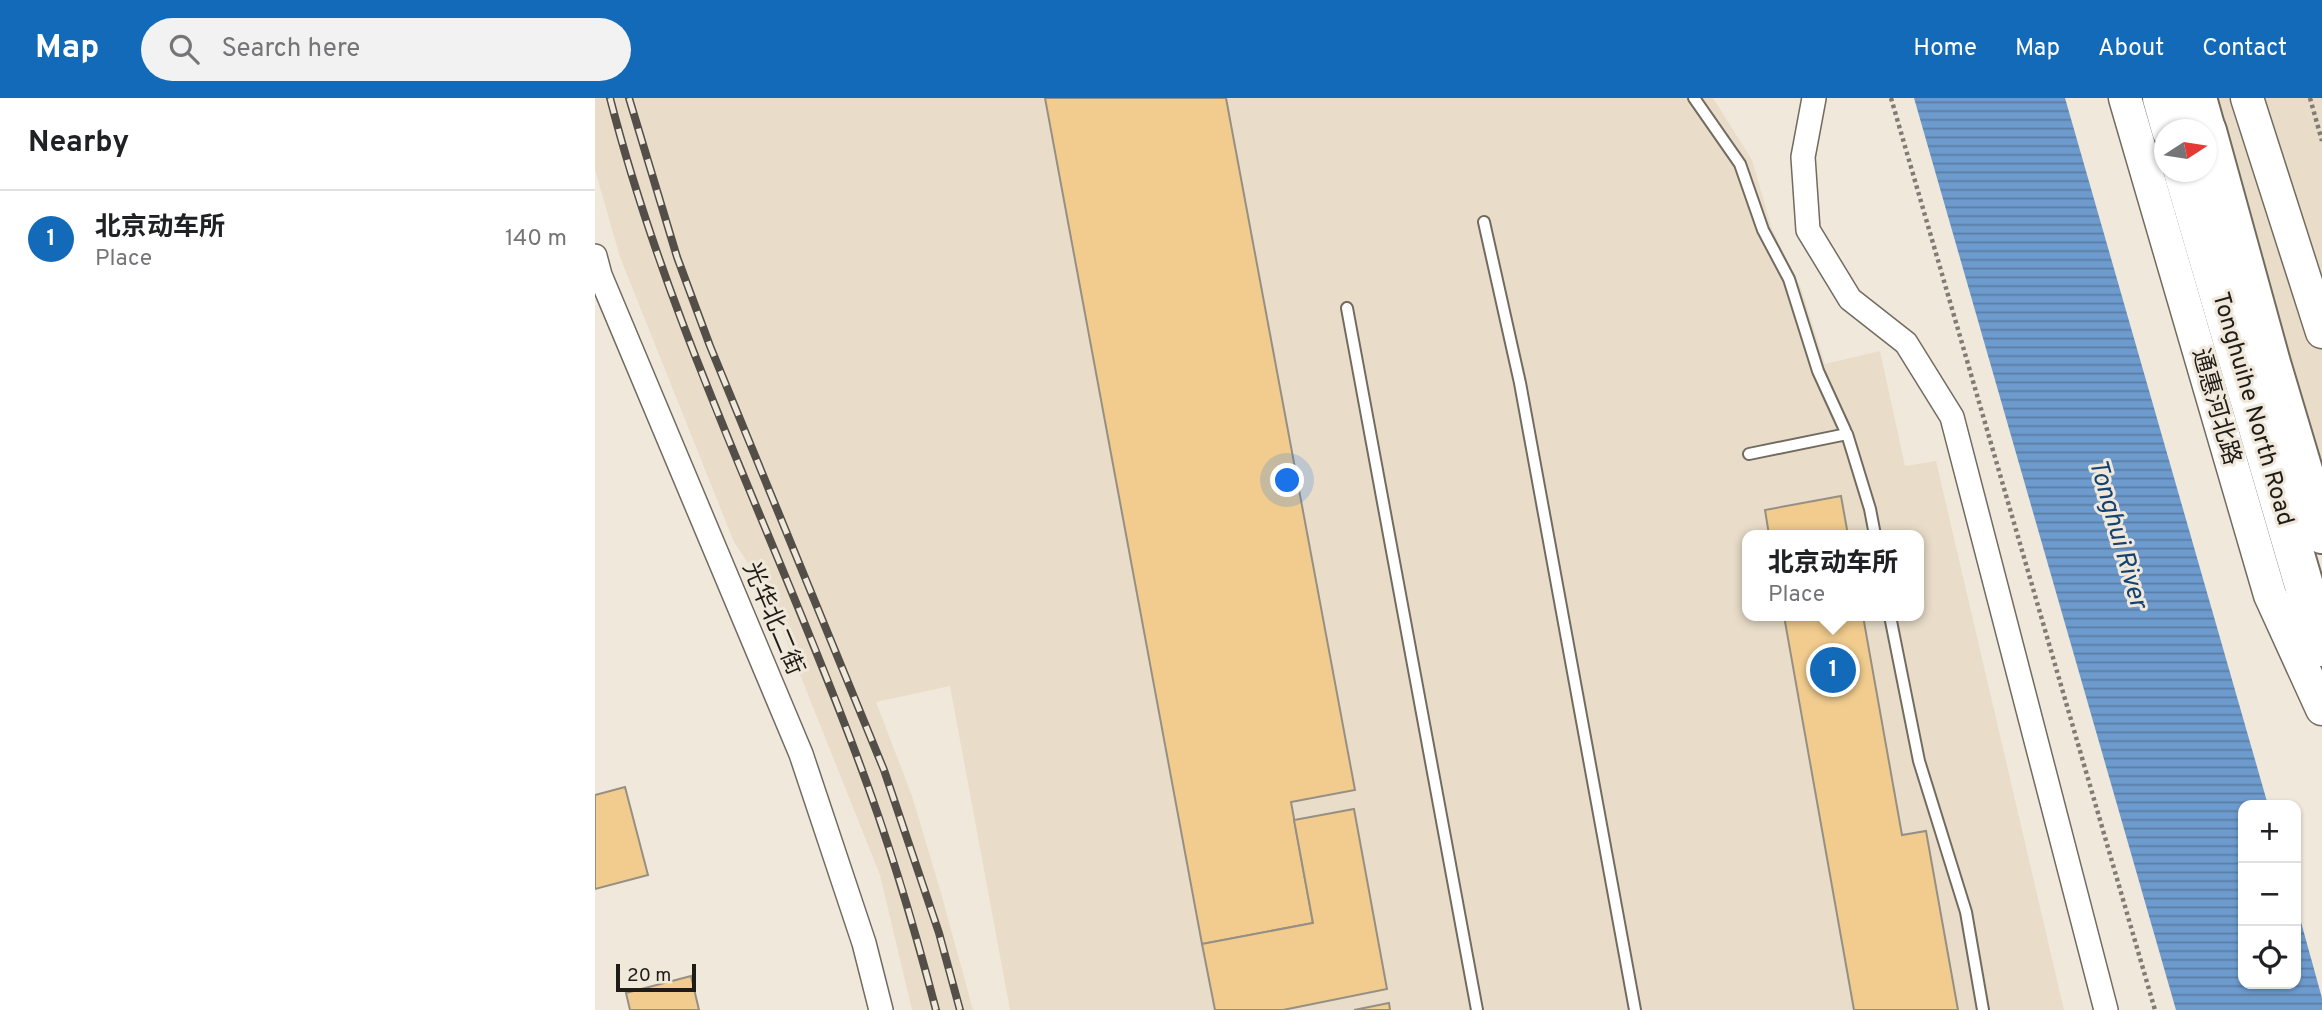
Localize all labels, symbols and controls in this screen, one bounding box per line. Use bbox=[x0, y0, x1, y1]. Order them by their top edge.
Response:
search box bbox=[141, 18, 631, 81]
text: Map bbox=[35, 28, 99, 70]
icon: search bbox=[165, 30, 203, 68]
text: Search here bbox=[221, 33, 360, 66]
text: Home bbox=[1913, 34, 1977, 64]
text: Map bbox=[2015, 34, 2060, 64]
text: About bbox=[2098, 34, 2164, 64]
text: Contact bbox=[2202, 34, 2287, 64]
north arrow bbox=[2154, 119, 2217, 182]
text: Nearby bbox=[28, 125, 129, 162]
text: 北京动车所 bbox=[95, 212, 225, 245]
text: 1 bbox=[46, 225, 56, 254]
text: 140 m bbox=[505, 225, 567, 254]
text: Place bbox=[95, 245, 152, 274]
street label: Tonghuihe North Road bbox=[2204, 289, 2300, 529]
street label: 通惠河北路 bbox=[2184, 345, 2246, 469]
water label: Tonghui River bbox=[2080, 455, 2155, 615]
your location bbox=[1270, 463, 1304, 497]
popup bbox=[1742, 530, 1924, 621]
text: 北京动车所 bbox=[1768, 548, 1898, 581]
street label: 光华北二街 bbox=[735, 558, 809, 680]
text: Place bbox=[1768, 581, 1825, 610]
pin: 1 bbox=[1810, 644, 1856, 696]
map controls bbox=[2238, 800, 2301, 989]
button: + bbox=[2238, 800, 2301, 863]
button: − bbox=[2238, 863, 2301, 926]
button: locate bbox=[2238, 926, 2301, 989]
scale bar bbox=[616, 961, 697, 993]
text: 20 m bbox=[627, 964, 671, 988]

